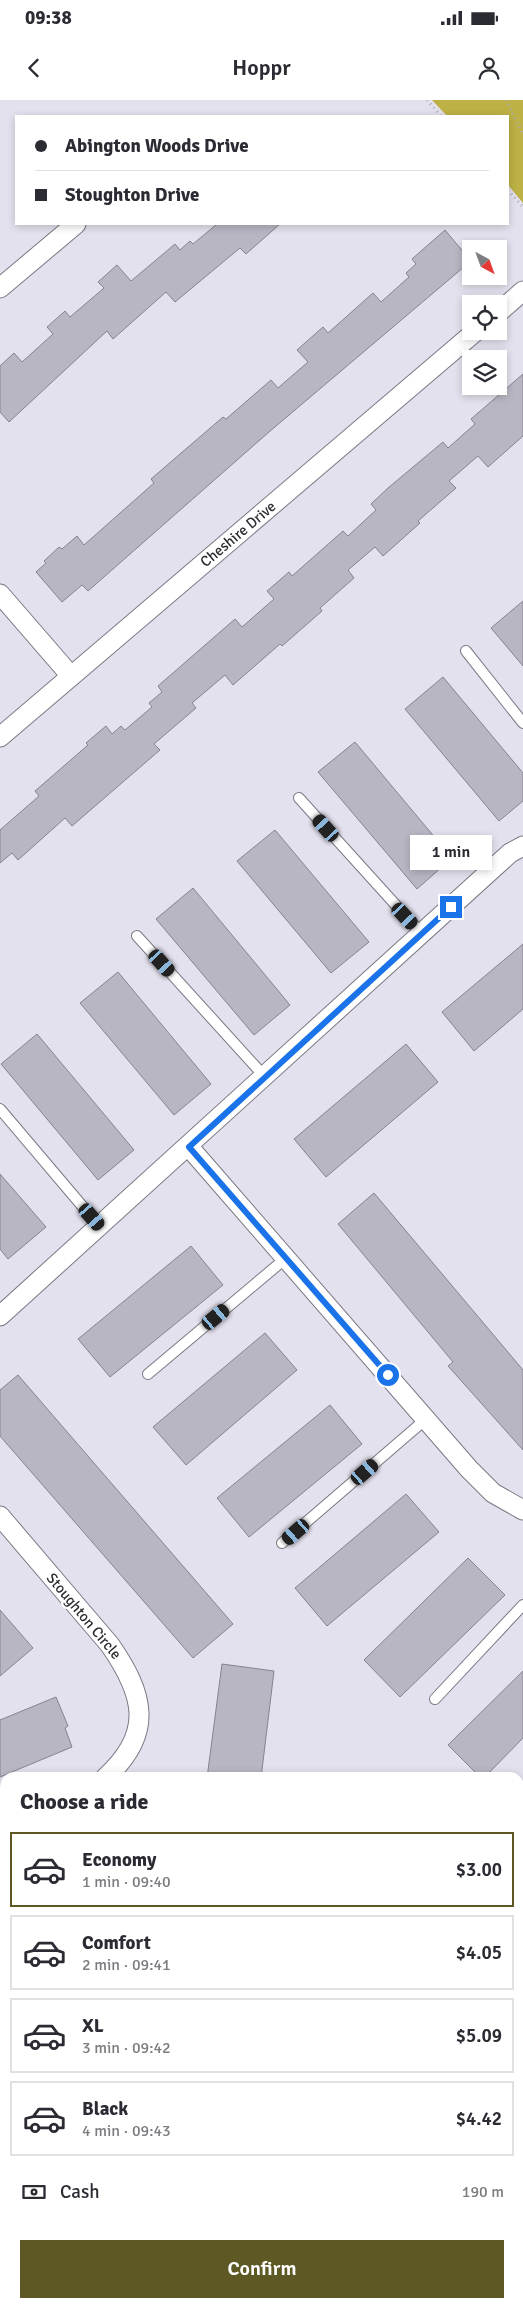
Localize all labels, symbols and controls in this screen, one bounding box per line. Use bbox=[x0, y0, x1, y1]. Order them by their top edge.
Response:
text: 09:38 bbox=[25, 6, 72, 30]
icon: back bbox=[20, 54, 48, 82]
text: Hoppr bbox=[232, 54, 291, 81]
icon: person bbox=[475, 54, 503, 82]
text: Abington Woods Drive bbox=[65, 134, 249, 158]
text: Stoughton Drive bbox=[65, 183, 199, 207]
north arrow bbox=[462, 240, 508, 285]
map controls bbox=[462, 240, 507, 395]
button: locate bbox=[462, 295, 507, 340]
button: layers bbox=[462, 350, 507, 395]
street label: Cheshire Drive bbox=[197, 497, 279, 571]
car bbox=[310, 812, 341, 844]
callout: 1 min bbox=[410, 834, 492, 870]
text: 1 min bbox=[432, 842, 470, 862]
route end bbox=[440, 896, 462, 918]
car bbox=[389, 900, 420, 932]
car bbox=[146, 947, 177, 979]
car bbox=[76, 1201, 107, 1233]
car bbox=[199, 1302, 232, 1332]
route start bbox=[377, 1364, 399, 1386]
car bbox=[348, 1456, 381, 1488]
car bbox=[279, 1516, 312, 1548]
street label: Stoughton Circle bbox=[43, 1569, 125, 1663]
text: Choose a ride bbox=[20, 1788, 148, 1815]
icon: car bbox=[22, 1847, 67, 1892]
text: Economy bbox=[82, 1848, 156, 1872]
text: $3.00 bbox=[456, 1858, 502, 1882]
text: 1 min · 09:40 bbox=[82, 1872, 171, 1892]
icon: car bbox=[22, 1930, 67, 1975]
text: Comfort bbox=[82, 1931, 151, 1955]
text: $4.05 bbox=[456, 1941, 502, 1965]
text: 2 min · 09:41 bbox=[82, 1955, 171, 1975]
icon: car bbox=[22, 2013, 67, 2058]
text: XL bbox=[82, 2014, 104, 2038]
text: $5.09 bbox=[456, 2024, 502, 2048]
text: 3 min · 09:42 bbox=[82, 2038, 171, 2058]
icon: car bbox=[22, 2096, 67, 2141]
text: Black bbox=[82, 2097, 128, 2121]
text: $4.42 bbox=[456, 2107, 502, 2131]
text: 4 min · 09:43 bbox=[82, 2121, 171, 2141]
icon: cash bbox=[20, 2178, 48, 2206]
text: Cash bbox=[60, 2180, 100, 2204]
text: 190 m bbox=[462, 2182, 504, 2202]
button: Confirm bbox=[20, 2240, 504, 2298]

